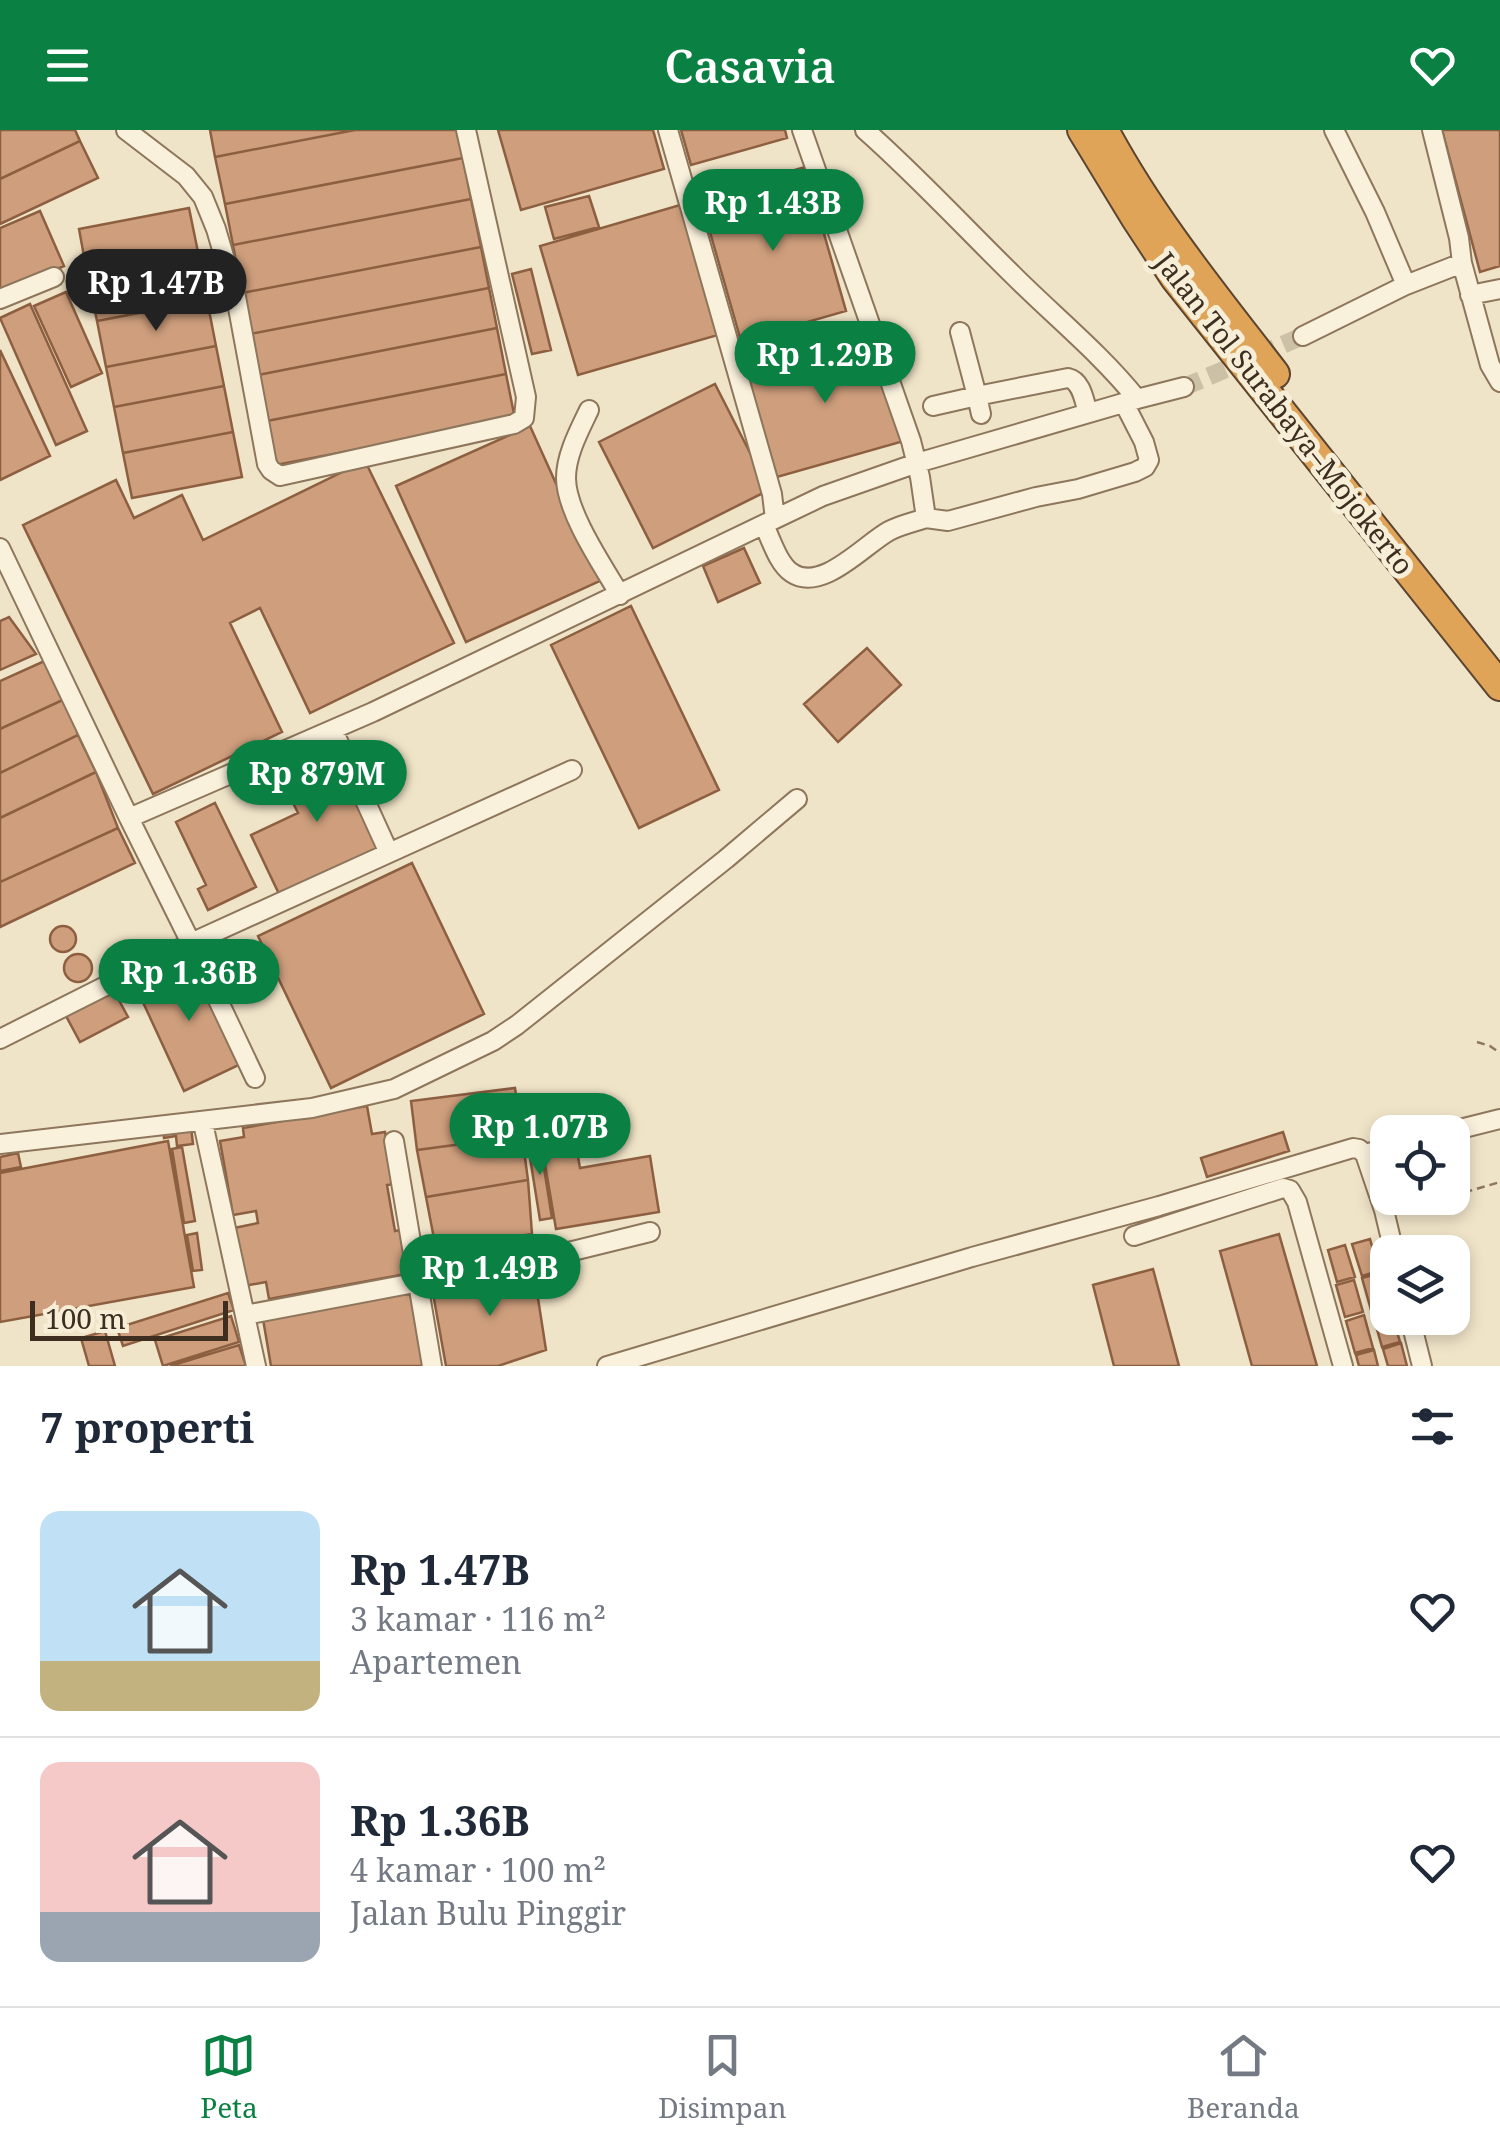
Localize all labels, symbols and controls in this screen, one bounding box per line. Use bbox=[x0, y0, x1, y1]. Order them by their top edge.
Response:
text: Casavia bbox=[664, 35, 836, 96]
icon: menu bbox=[40, 38, 95, 93]
icon: heart bbox=[1405, 38, 1460, 93]
pin: Rp 1.43B bbox=[670, 169, 876, 254]
text: Rp 1.43B bbox=[705, 180, 841, 223]
street label: Jalan Tol Surabaya–Mojokerto bbox=[1146, 243, 1423, 582]
pin: Rp 1.47B bbox=[53, 249, 259, 334]
text: Rp 1.47B bbox=[88, 260, 224, 303]
pin: Rp 1.29B bbox=[722, 321, 928, 406]
text: Rp 1.29B bbox=[757, 332, 893, 375]
pin: Rp 879M bbox=[225, 740, 409, 825]
text: Rp 879M bbox=[249, 751, 385, 794]
pin: Rp 1.36B bbox=[86, 939, 292, 1024]
text: Rp 1.36B bbox=[121, 950, 257, 993]
pin: Rp 1.07B bbox=[437, 1093, 643, 1178]
text: Rp 1.07B bbox=[472, 1104, 608, 1147]
map controls bbox=[1370, 1115, 1470, 1335]
button: locate bbox=[1370, 1115, 1470, 1215]
pin: Rp 1.49B bbox=[387, 1234, 593, 1319]
button: layers bbox=[1370, 1235, 1470, 1335]
text: Rp 1.49B bbox=[422, 1245, 558, 1288]
scale bar bbox=[30, 1296, 228, 1340]
text: 100 m bbox=[45, 1299, 126, 1337]
text: 7 properti bbox=[40, 1398, 254, 1455]
icon: filters bbox=[1405, 1399, 1460, 1454]
text: Rp 1.47B bbox=[350, 1540, 530, 1597]
icon: home bbox=[120, 1551, 240, 1671]
icon: heart bbox=[1405, 1584, 1460, 1639]
text: 3 kamar · 116 m² bbox=[350, 1597, 606, 1640]
text: Apartemen bbox=[350, 1640, 522, 1683]
text: Rp 1.36B bbox=[350, 1791, 530, 1848]
icon: home bbox=[120, 1802, 240, 1922]
icon: heart bbox=[1405, 1835, 1460, 1890]
text: 4 kamar · 100 m² bbox=[350, 1848, 606, 1891]
text: Jalan Bulu Pinggir bbox=[350, 1891, 626, 1934]
tab: Peta bbox=[200, 2028, 258, 2126]
tab: Disimpan bbox=[658, 2028, 787, 2126]
tab: Beranda bbox=[1187, 2028, 1300, 2126]

